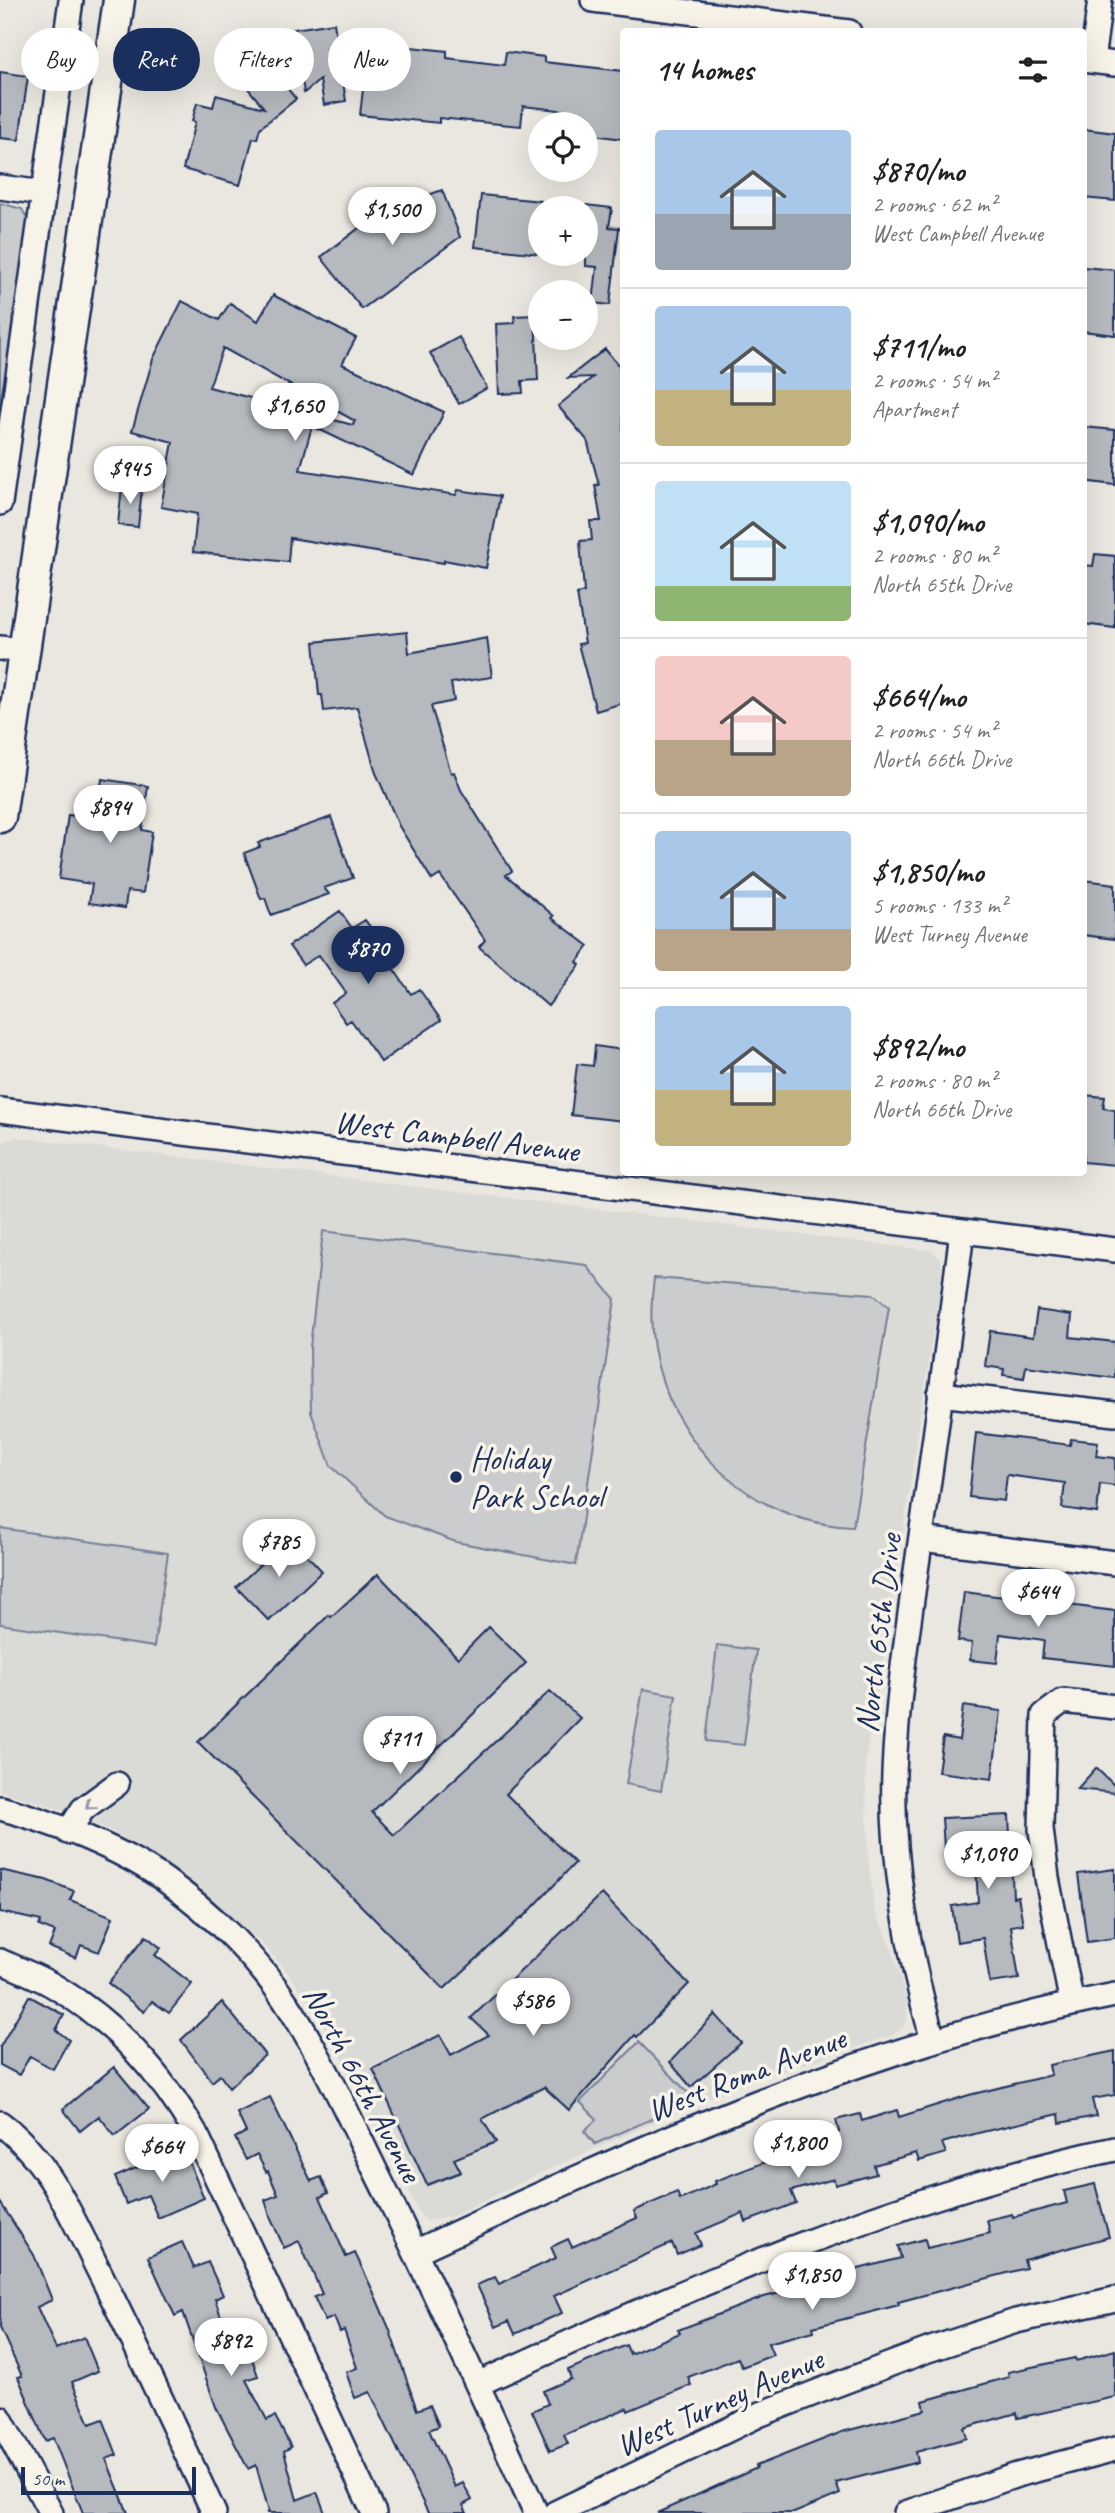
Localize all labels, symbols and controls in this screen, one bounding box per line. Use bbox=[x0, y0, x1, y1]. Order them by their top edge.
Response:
chip: Buy bbox=[21, 28, 99, 91]
chip: Rent bbox=[113, 28, 200, 91]
chip: Filters bbox=[214, 28, 314, 91]
chip: New bbox=[328, 28, 411, 91]
text: 14 homes bbox=[655, 51, 753, 89]
icon: filters bbox=[1014, 51, 1052, 89]
map controls bbox=[528, 112, 598, 350]
button: locate bbox=[528, 112, 598, 182]
text: $870/mo bbox=[872, 152, 964, 190]
icon: home bbox=[711, 158, 795, 242]
pin: $1,500 bbox=[335, 188, 449, 247]
text: 2 rooms · 62 m² bbox=[872, 190, 996, 219]
text: $1,500 bbox=[364, 195, 420, 224]
button: + bbox=[528, 196, 598, 266]
text: West Campbell Avenue bbox=[872, 219, 1043, 248]
button: − bbox=[528, 280, 598, 350]
text: $711/mo bbox=[872, 328, 964, 366]
icon: home bbox=[711, 334, 795, 418]
text: 2 rooms · 54 m² bbox=[872, 366, 996, 395]
pin: $1,650 bbox=[238, 384, 352, 443]
text: $1,650 bbox=[267, 391, 323, 420]
text: Apartment bbox=[872, 395, 957, 424]
pin: $945 bbox=[89, 447, 171, 506]
text: $945 bbox=[110, 454, 150, 483]
text: $1,090/mo bbox=[872, 503, 984, 541]
icon: home bbox=[711, 509, 795, 593]
text: 2 rooms · 80 m² bbox=[872, 541, 996, 570]
text: North 65th Drive bbox=[872, 570, 1011, 599]
text: $664/mo bbox=[872, 678, 966, 716]
icon: home bbox=[711, 684, 795, 768]
text: 2 rooms · 54 m² bbox=[872, 716, 996, 745]
text: North 66th Drive bbox=[872, 745, 1011, 774]
pin: $894 bbox=[69, 786, 151, 845]
text: $894 bbox=[89, 793, 131, 822]
text: $1,850/mo bbox=[872, 853, 983, 891]
icon: home bbox=[711, 859, 795, 943]
text: 5 rooms · 133 m² bbox=[872, 891, 1007, 920]
text: West Turney Avenue bbox=[872, 920, 1027, 949]
pin: $870 bbox=[327, 926, 409, 986]
text: $870 bbox=[347, 934, 389, 963]
text: $892/mo bbox=[872, 1028, 964, 1066]
icon: home bbox=[711, 1034, 795, 1118]
text: 2 rooms · 80 m² bbox=[872, 1066, 996, 1095]
text: North 66th Drive bbox=[872, 1095, 1011, 1124]
street label: West Campbell Avenue bbox=[333, 1100, 583, 1172]
place label: Holiday Park School bbox=[470, 1438, 608, 1518]
marker: Holiday Park School bbox=[448, 1469, 464, 1485]
pin: $785 bbox=[238, 1520, 320, 1579]
text: $785 bbox=[259, 1527, 299, 1556]
street label: North 65th Drive bbox=[845, 1529, 911, 1735]
pin: $644 bbox=[997, 1570, 1079, 1629]
text: $644 bbox=[1017, 1577, 1059, 1606]
pin: $711 bbox=[359, 1716, 441, 1776]
text: $711 bbox=[379, 1724, 421, 1753]
one-way arrow bbox=[85, 1797, 98, 1809]
pin: $1,090 bbox=[931, 1832, 1045, 1891]
text: $1,090 bbox=[960, 1839, 1016, 1868]
street label: North 66th Avenue bbox=[294, 1978, 434, 2191]
pin: $586 bbox=[492, 1979, 574, 2038]
text: $586 bbox=[512, 1986, 554, 2015]
street label: West Roma Avenue bbox=[641, 2016, 854, 2131]
pin: $1,800 bbox=[741, 2120, 855, 2180]
pin: $664 bbox=[121, 2124, 203, 2184]
text: $1,800 bbox=[770, 2128, 826, 2157]
text: $664 bbox=[141, 2132, 183, 2161]
pin: $1,850 bbox=[755, 2252, 869, 2312]
text: $1,850 bbox=[784, 2260, 840, 2289]
pin: $892 bbox=[190, 2318, 272, 2378]
text: $892 bbox=[210, 2326, 252, 2355]
street label: West Turney Avenue bbox=[609, 2337, 831, 2466]
scale bar bbox=[21, 2464, 196, 2496]
text: 50 m bbox=[32, 2467, 64, 2491]

